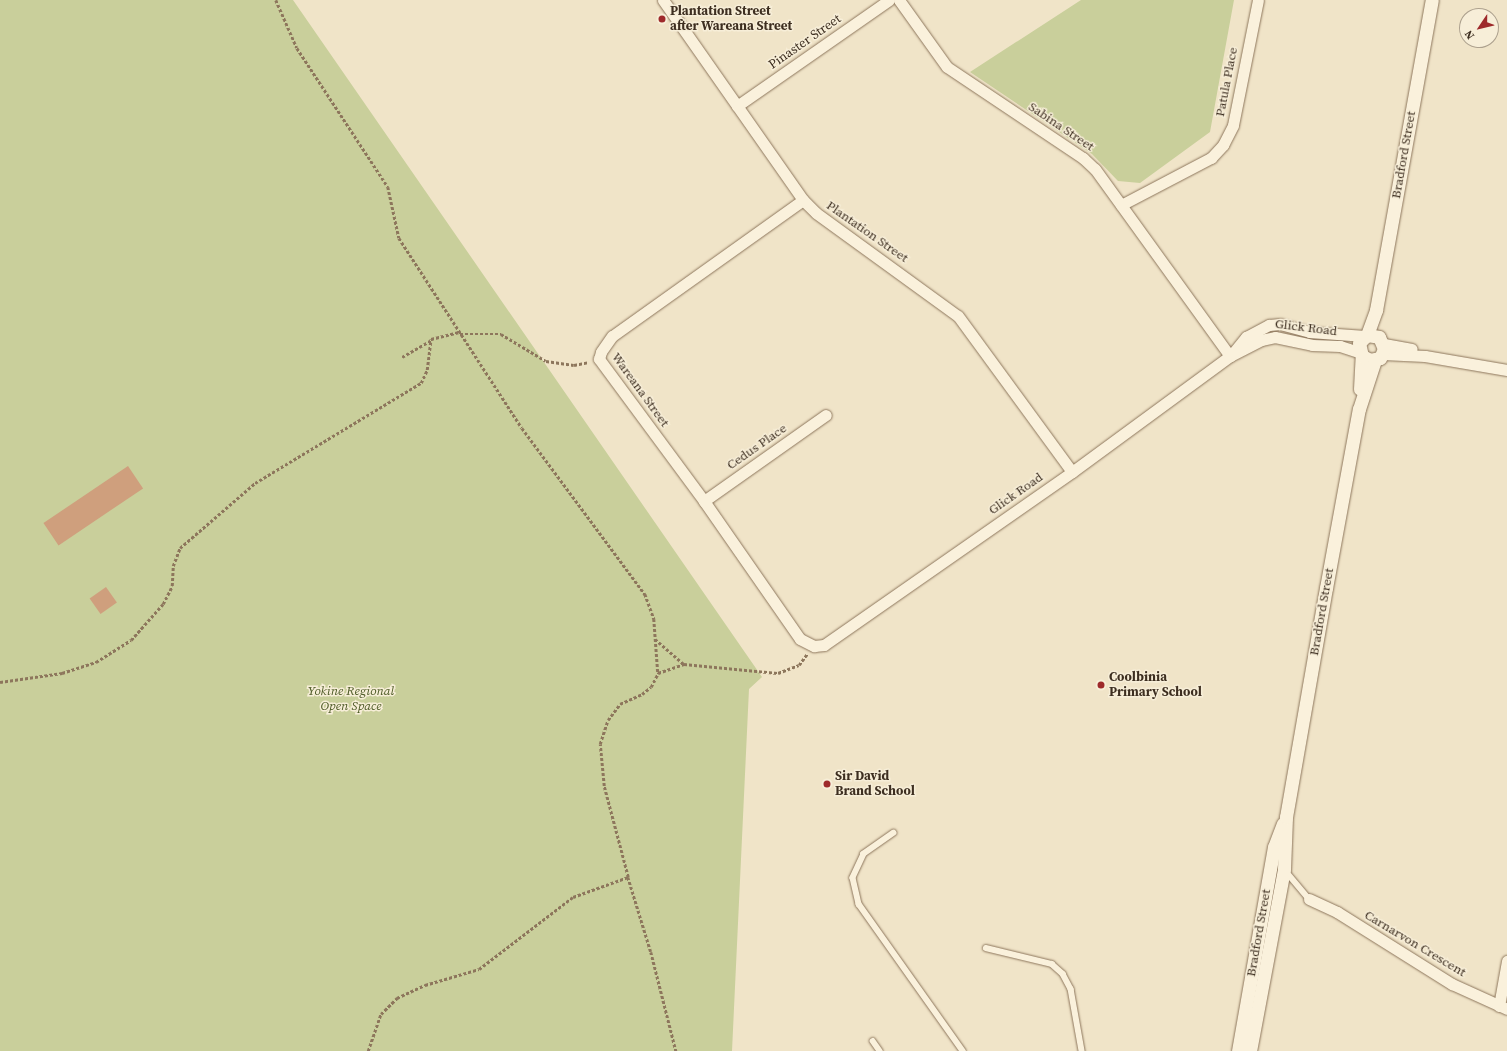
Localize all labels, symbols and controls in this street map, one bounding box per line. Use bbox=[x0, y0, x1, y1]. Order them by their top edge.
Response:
place label: Plantation Street after Wareana Street bbox=[670, 4, 792, 35]
north arrow bbox=[1459, 8, 1499, 48]
street label: Pinaster Street bbox=[766, 11, 844, 73]
marker: Plantation Street after Wareana Street bbox=[657, 14, 667, 24]
text: N bbox=[1461, 27, 1478, 42]
street label: Patula Place bbox=[1213, 46, 1241, 118]
street label: Sabina Street bbox=[1025, 99, 1097, 155]
street label: Bradford Street bbox=[1389, 110, 1419, 200]
street label: Plantation Street bbox=[823, 198, 911, 266]
street label: Glick Road bbox=[1274, 316, 1338, 340]
street label: Wareana Street bbox=[608, 350, 672, 430]
street label: Cedus Place bbox=[724, 421, 790, 473]
street label: Glick Road bbox=[986, 470, 1046, 518]
street label: Bradford Street bbox=[1307, 567, 1337, 657]
place label: Coolbinia Primary School bbox=[1109, 670, 1202, 701]
marker: Coolbinia Primary School bbox=[1096, 680, 1106, 690]
park label: Yokine Regional Open Space bbox=[308, 684, 394, 715]
place label: Sir David Brand School bbox=[835, 769, 915, 800]
marker: Sir David Brand School bbox=[822, 779, 832, 789]
street label: Bradford Street bbox=[1244, 888, 1274, 978]
street label: Carnarvon Crescent bbox=[1361, 908, 1469, 980]

